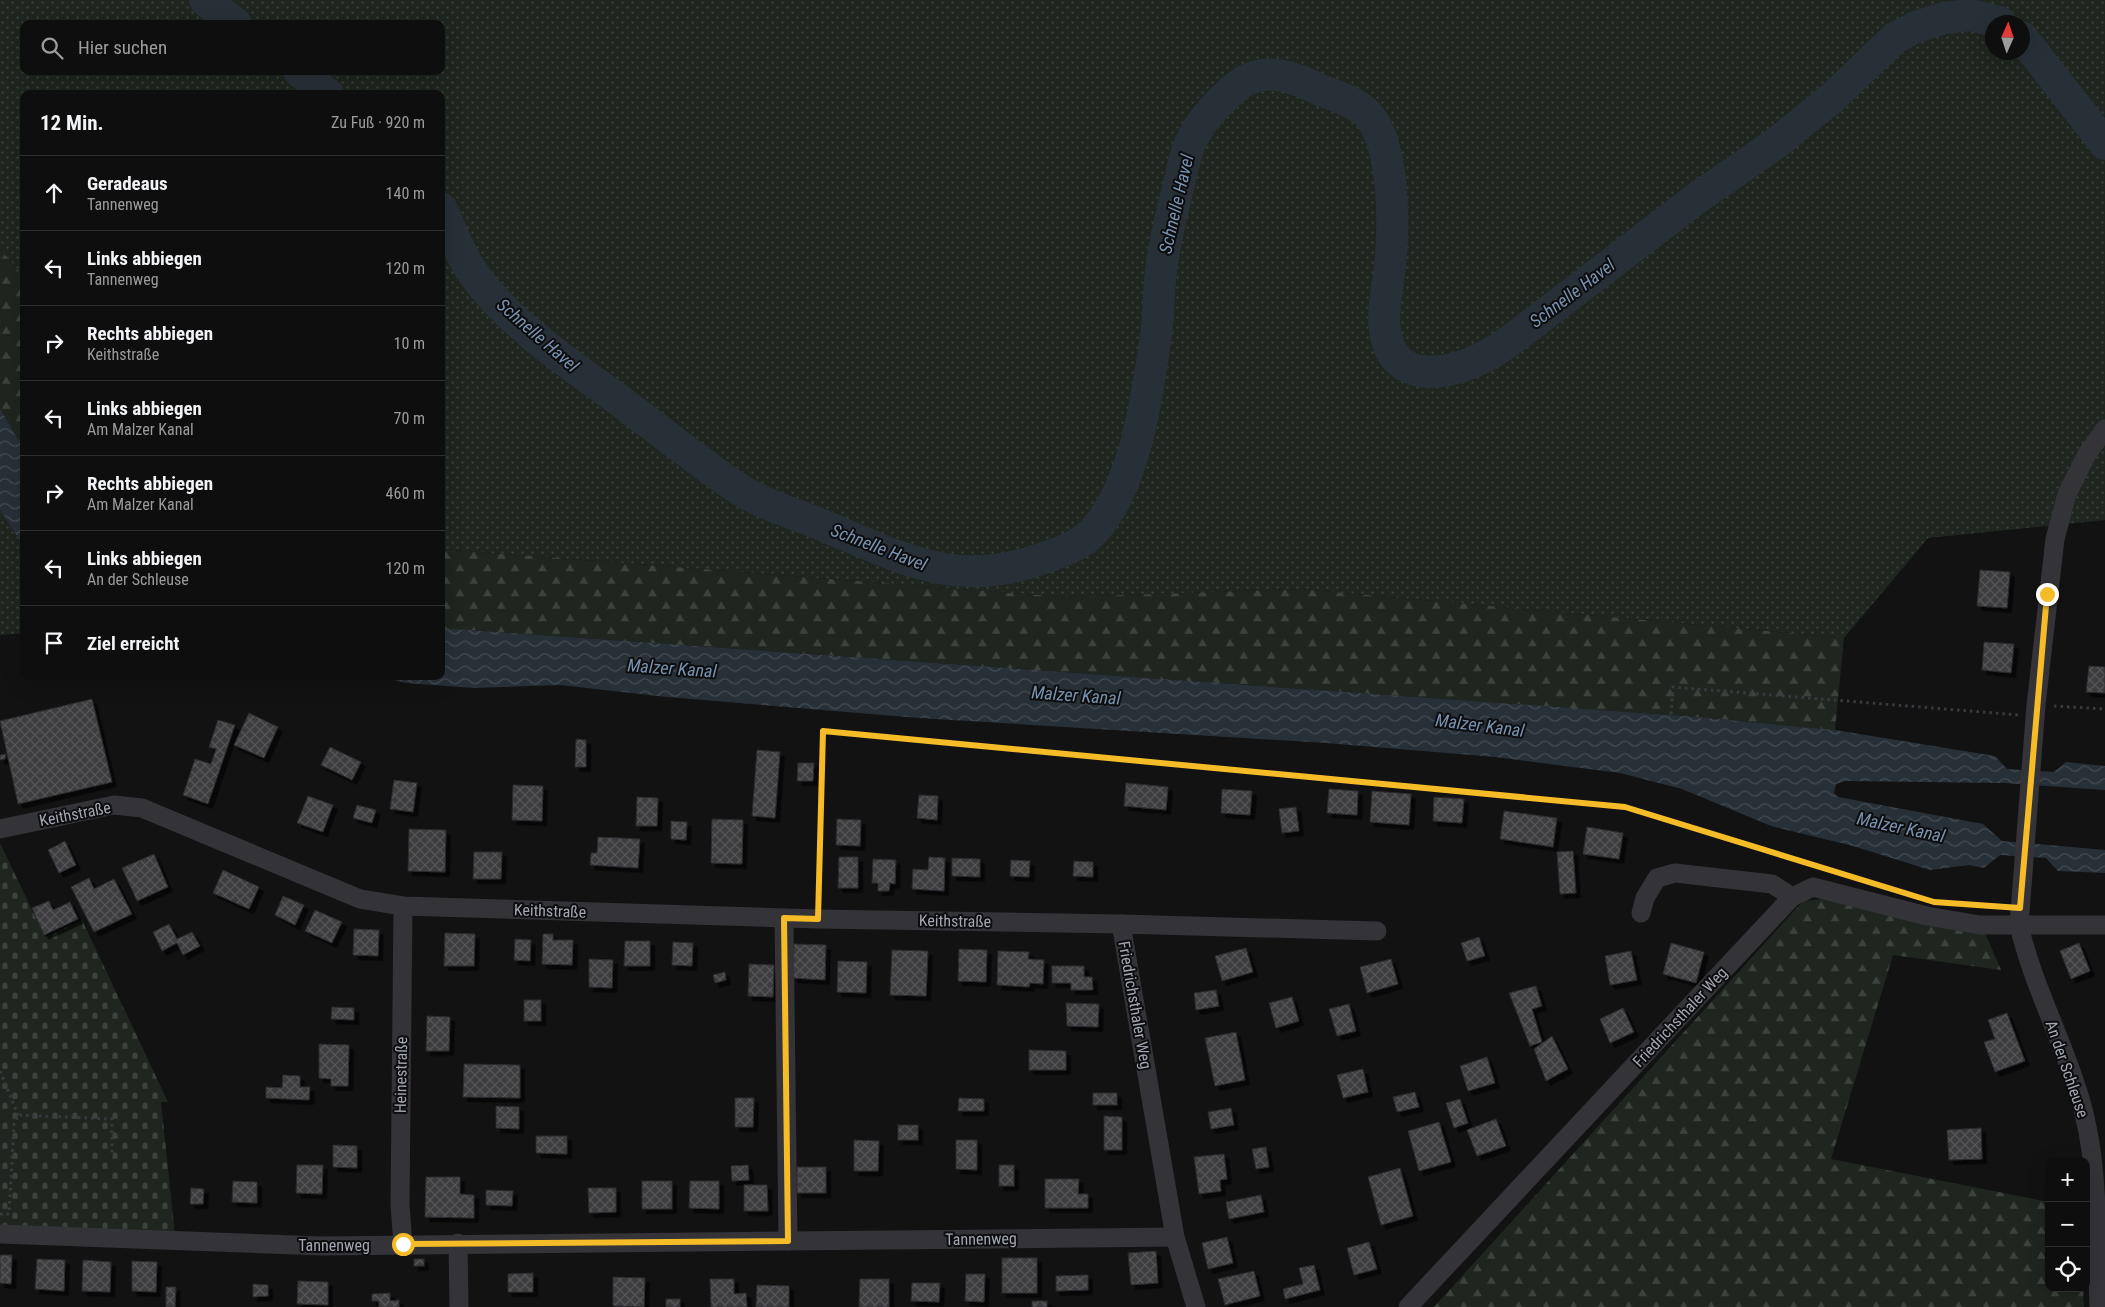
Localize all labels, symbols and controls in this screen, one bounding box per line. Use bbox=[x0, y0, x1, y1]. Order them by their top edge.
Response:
north arrow bbox=[1985, 15, 2030, 60]
search box bbox=[20, 20, 445, 75]
icon: search bbox=[38, 34, 66, 62]
text: Hier suchen bbox=[78, 36, 167, 59]
text: 12 Min. bbox=[40, 111, 104, 135]
text: Zu Fuß · 920 m bbox=[331, 113, 425, 132]
water label: Schnelle Havel bbox=[1154, 151, 1198, 256]
text: Geradeaus bbox=[87, 172, 168, 195]
icon: ahead bbox=[40, 179, 68, 207]
text: 140 m bbox=[386, 184, 425, 203]
text: Tannenweg bbox=[87, 195, 159, 214]
text: Links abbiegen bbox=[87, 247, 202, 270]
icon: left bbox=[40, 254, 68, 282]
water label: Schnelle Havel bbox=[1525, 254, 1619, 332]
text: 120 m bbox=[386, 259, 425, 278]
text: Tannenweg bbox=[87, 270, 159, 289]
water label: Schnelle Havel bbox=[493, 294, 584, 377]
text: Rechts abbiegen bbox=[87, 322, 213, 345]
icon: right bbox=[40, 329, 68, 357]
text: 10 m bbox=[393, 334, 425, 353]
text: Keithstraße bbox=[87, 345, 159, 364]
text: Links abbiegen bbox=[87, 397, 202, 420]
icon: left bbox=[40, 404, 68, 432]
text: 70 m bbox=[393, 409, 425, 428]
text: Am Malzer Kanal bbox=[87, 420, 194, 439]
text: Rechts abbiegen bbox=[87, 472, 213, 495]
icon: right bbox=[40, 479, 68, 507]
text: 460 m bbox=[386, 484, 425, 503]
text: Am Malzer Kanal bbox=[87, 495, 194, 514]
water label: Schnelle Havel bbox=[828, 519, 931, 575]
text: Links abbiegen bbox=[87, 547, 202, 570]
icon: left bbox=[40, 554, 68, 582]
text: 120 m bbox=[386, 559, 425, 578]
text: An der Schleuse bbox=[87, 570, 189, 589]
route end bbox=[2036, 583, 2059, 606]
icon: arrive bbox=[40, 629, 68, 657]
text: Ziel erreicht bbox=[87, 632, 179, 655]
water label: Malzer Kanal bbox=[627, 654, 718, 682]
water label: Malzer Kanal bbox=[1031, 681, 1122, 709]
water label: Malzer Kanal bbox=[1434, 709, 1527, 741]
street label: Keithstraße bbox=[38, 798, 112, 830]
water label: Malzer Kanal bbox=[1855, 807, 1948, 847]
street label: Keithstraße bbox=[514, 900, 586, 922]
street label: Keithstraße bbox=[919, 911, 991, 931]
street label: Friedrichsthaler Weg bbox=[1114, 940, 1156, 1070]
street label: Friedrichsthaler Weg bbox=[1629, 963, 1731, 1071]
street label: An der Schleuse bbox=[2041, 1018, 2093, 1120]
street label: Heinestraße bbox=[391, 1037, 411, 1113]
map controls bbox=[2045, 1157, 2090, 1292]
button: + bbox=[2045, 1157, 2090, 1202]
button: − bbox=[2045, 1202, 2090, 1247]
street label: Tannenweg bbox=[945, 1229, 1017, 1249]
route start bbox=[392, 1233, 415, 1256]
street label: Tannenweg bbox=[298, 1236, 370, 1255]
button: locate bbox=[2045, 1247, 2090, 1292]

